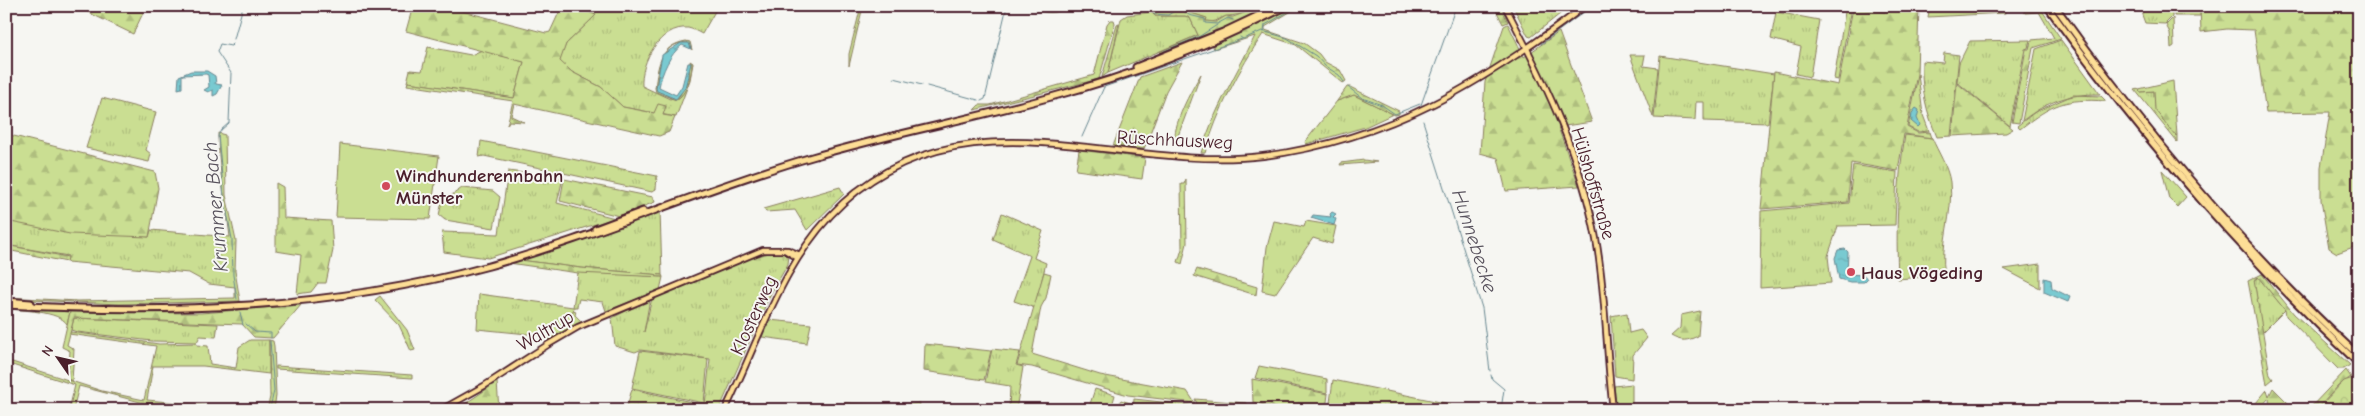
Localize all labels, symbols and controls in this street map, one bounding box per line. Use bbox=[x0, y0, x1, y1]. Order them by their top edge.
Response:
street label: Hülshoffstraße bbox=[1566, 124, 1620, 242]
street label: Rüschhausweg bbox=[1116, 126, 1234, 154]
water label: Krummer Bach bbox=[198, 141, 233, 273]
place label: Windhunderennbahn Münster bbox=[396, 165, 563, 209]
marker: Windhunderennbahn Münster bbox=[380, 180, 392, 192]
water label: Hunnebecke bbox=[1447, 187, 1502, 296]
place label: Haus Vögeding bbox=[1861, 262, 1984, 284]
marker: Haus Vögeding bbox=[1845, 266, 1857, 278]
street label: Klosterweg bbox=[726, 272, 782, 359]
street label: Waltrup bbox=[513, 306, 578, 356]
north arrow bbox=[32, 334, 82, 384]
text: N bbox=[38, 342, 57, 360]

